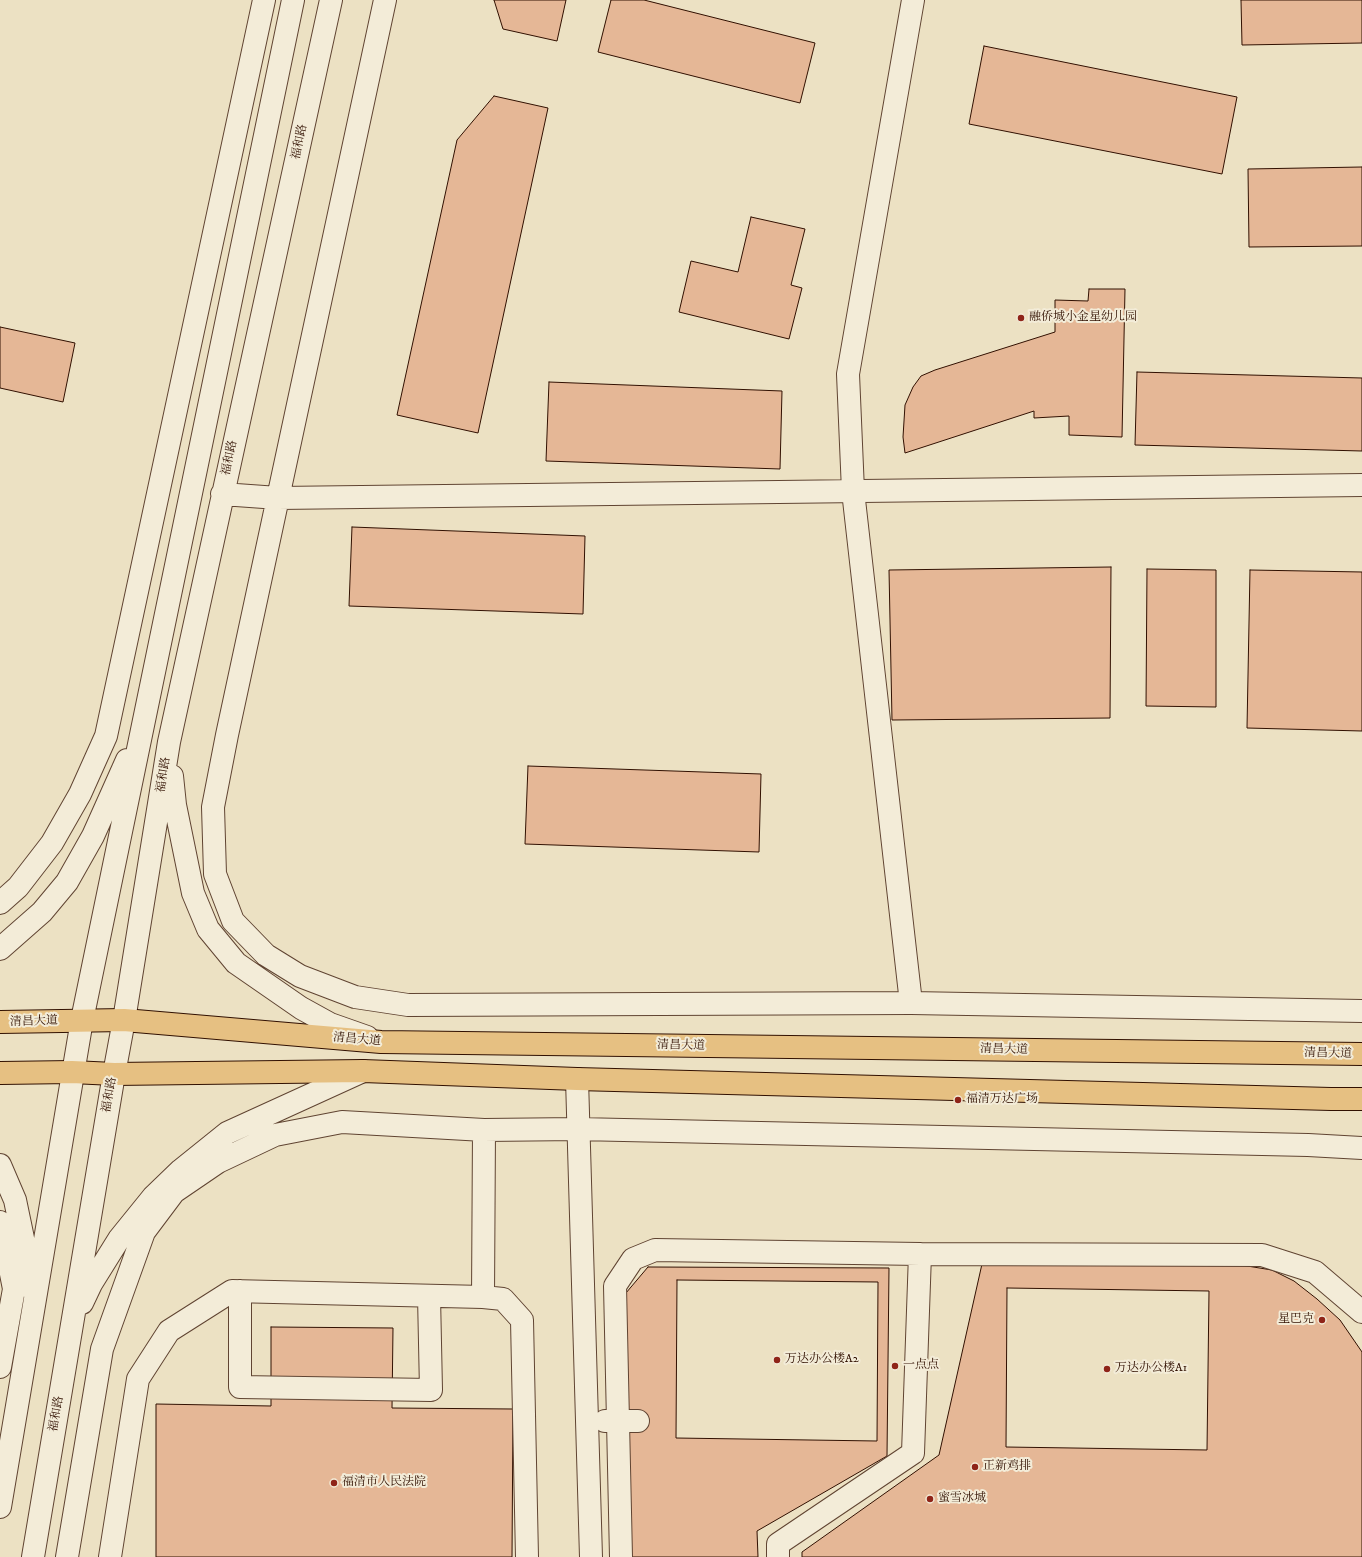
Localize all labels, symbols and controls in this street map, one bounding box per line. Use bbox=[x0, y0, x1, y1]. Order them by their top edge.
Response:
street label: 福和路 bbox=[289, 123, 311, 161]
place label: 融侨城小金星幼儿园 bbox=[1029, 311, 1137, 325]
marker: 融侨城小金星幼儿园 bbox=[1016, 313, 1026, 323]
street label: 福和路 bbox=[219, 439, 241, 477]
street label: 福和路 bbox=[154, 756, 174, 794]
street label: 清昌大道 bbox=[10, 1014, 58, 1030]
street label: 清昌大道 bbox=[332, 1031, 382, 1049]
street label: 清昌大道 bbox=[657, 1038, 705, 1054]
street label: 清昌大道 bbox=[980, 1042, 1028, 1058]
street label: 清昌大道 bbox=[1304, 1046, 1352, 1062]
street label: 福和路 bbox=[100, 1076, 120, 1114]
place label: 福清万达广场 bbox=[966, 1093, 1038, 1107]
marker: 福清万达广场 bbox=[953, 1095, 963, 1105]
place label: 星巴克 bbox=[1278, 1313, 1314, 1327]
marker: 星巴克 bbox=[1317, 1315, 1327, 1325]
place label: 万达办公楼A2 bbox=[785, 1353, 859, 1367]
marker: 万达办公楼A2 bbox=[772, 1355, 782, 1365]
place label: 一点点 bbox=[903, 1359, 939, 1373]
marker: 一点点 bbox=[890, 1361, 900, 1371]
place label: 万达办公楼A1 bbox=[1115, 1362, 1187, 1376]
marker: 万达办公楼A1 bbox=[1102, 1364, 1112, 1374]
street label: 福和路 bbox=[47, 1395, 67, 1433]
place label: 正新鸡排 bbox=[983, 1460, 1031, 1474]
marker: 正新鸡排 bbox=[970, 1462, 980, 1472]
place label: 福清市人民法院 bbox=[342, 1476, 426, 1490]
marker: 福清市人民法院 bbox=[329, 1478, 339, 1488]
place label: 蜜雪冰城 bbox=[938, 1492, 986, 1506]
marker: 蜜雪冰城 bbox=[925, 1494, 935, 1504]

